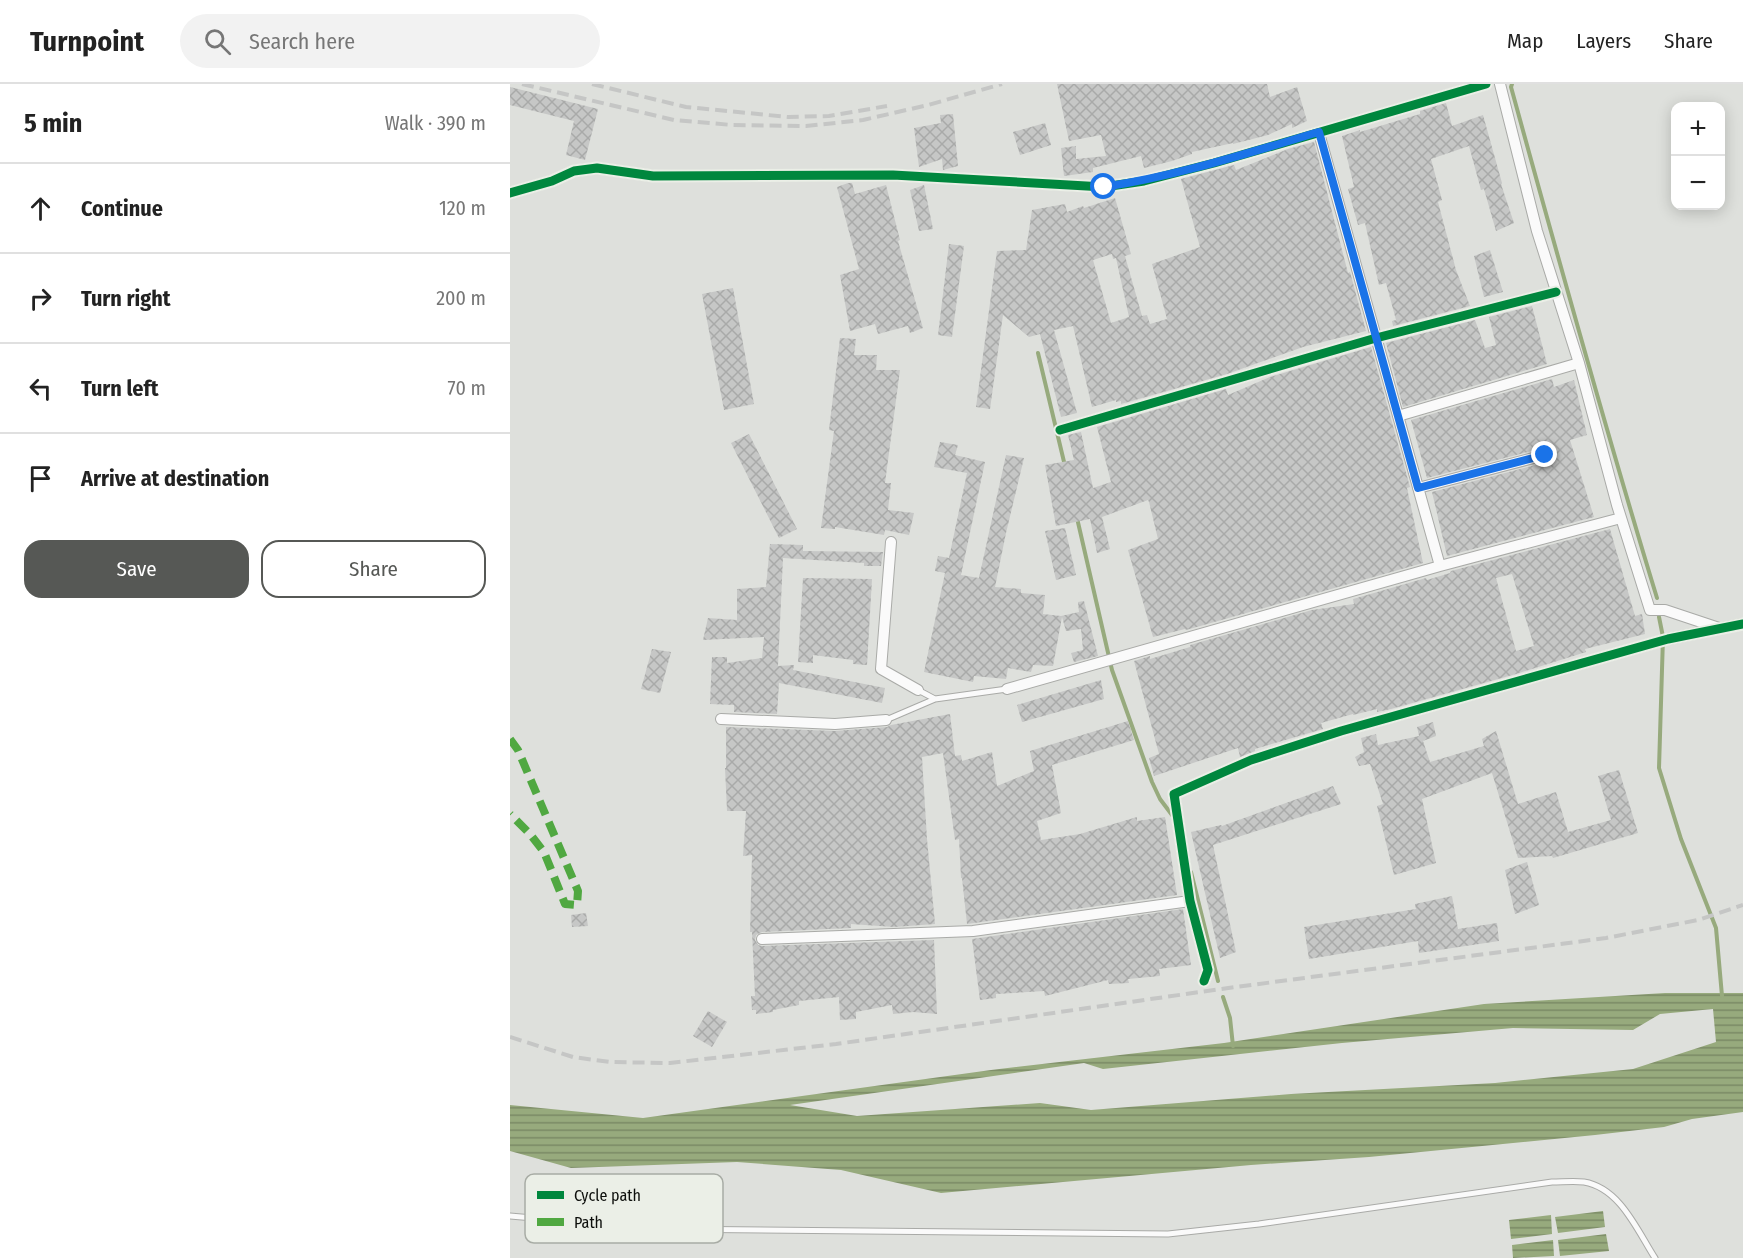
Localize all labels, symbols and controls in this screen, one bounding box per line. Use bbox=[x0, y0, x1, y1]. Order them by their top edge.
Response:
search box bbox=[180, 14, 600, 68]
text: Turnpoint bbox=[30, 25, 144, 58]
icon: search bbox=[201, 25, 234, 58]
text: Search here bbox=[249, 28, 355, 55]
text: Map bbox=[1507, 28, 1543, 54]
text: Layers bbox=[1576, 28, 1631, 54]
text: Share bbox=[1664, 28, 1713, 54]
map controls bbox=[1671, 102, 1725, 210]
button: + bbox=[1671, 102, 1725, 156]
text: 5 min bbox=[24, 108, 82, 139]
text: Walk · 390 m bbox=[385, 111, 486, 135]
button: − bbox=[1671, 156, 1725, 210]
route start bbox=[1090, 173, 1116, 199]
icon: ahead bbox=[24, 192, 57, 225]
text: Continue bbox=[81, 195, 163, 222]
text: 120 m bbox=[439, 196, 486, 220]
icon: right bbox=[24, 282, 57, 315]
text: Turn right bbox=[81, 285, 170, 312]
text: 200 m bbox=[436, 286, 486, 310]
icon: left bbox=[24, 372, 57, 405]
text: Turn left bbox=[81, 375, 159, 402]
text: 70 m bbox=[448, 376, 486, 400]
route end bbox=[1531, 441, 1557, 467]
icon: arrive bbox=[24, 462, 57, 495]
text: Arrive at destination bbox=[81, 465, 269, 492]
button: Save bbox=[24, 540, 249, 598]
button: Share bbox=[261, 540, 486, 598]
legend bbox=[525, 1174, 723, 1243]
text: Cycle path bbox=[574, 1186, 641, 1205]
text: Path bbox=[574, 1213, 603, 1232]

